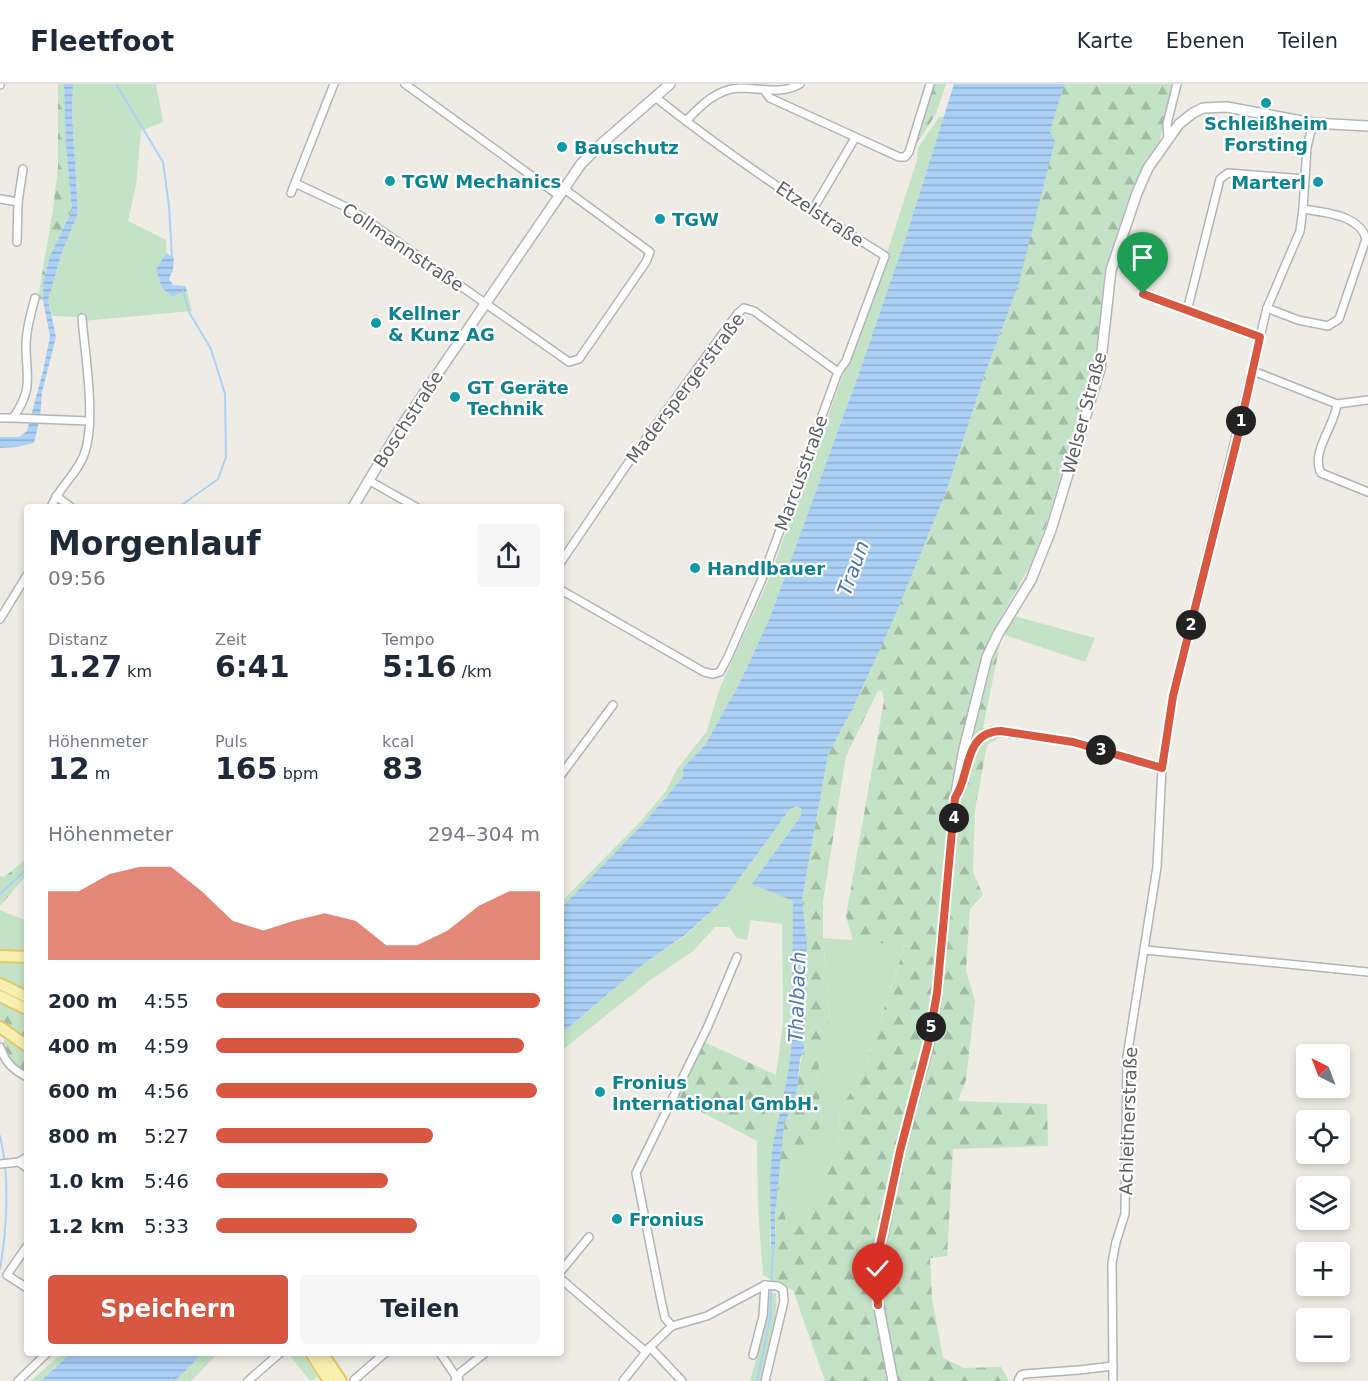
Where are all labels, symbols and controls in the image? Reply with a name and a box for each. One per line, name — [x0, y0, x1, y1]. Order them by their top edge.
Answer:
text: Fleetfoot — [30, 25, 174, 58]
text: Karte — [1077, 29, 1133, 53]
text: Ebenen — [1166, 29, 1245, 53]
text: Teilen — [1278, 29, 1338, 53]
marker: Schleißheim Forsting — [1259, 96, 1273, 110]
place label: Schleißheim Forsting — [1204, 113, 1328, 155]
place label: Bauschutz — [574, 137, 679, 158]
marker: Bauschutz — [555, 140, 569, 154]
place label: TGW Mechanics — [402, 171, 561, 192]
place label: Marterl — [1231, 172, 1306, 193]
marker: TGW Mechanics — [383, 174, 397, 188]
marker: Marterl — [1311, 175, 1325, 189]
street label: Etzelstraße — [772, 177, 868, 251]
street label: Collmannstraße — [338, 199, 468, 295]
place label: TGW — [672, 209, 719, 230]
marker: TGW — [653, 212, 667, 226]
pin — [1117, 232, 1168, 294]
icon: arrive — [1126, 241, 1159, 274]
place label: Kellner & Kunz AG — [388, 303, 495, 345]
street label: Maderspergerstraße — [622, 309, 748, 467]
marker: Kellner & Kunz AG — [369, 316, 383, 330]
street label: Welser Straße — [1058, 350, 1110, 476]
street label: Boschstraße — [369, 367, 447, 471]
place label: GT Geräte Technik — [467, 377, 569, 419]
marker: GT Geräte Technik — [448, 390, 462, 404]
pin: 1 — [1226, 406, 1256, 436]
text: 1 — [1235, 411, 1247, 430]
street label: Marcusstraße — [770, 412, 832, 534]
text: Morgenlauf — [48, 524, 261, 563]
button: share — [477, 524, 540, 587]
water label: Traun — [832, 537, 874, 599]
place label: Handlbauer — [707, 558, 825, 579]
marker: Handlbauer — [688, 561, 702, 575]
text: 09:56 — [48, 566, 106, 590]
pin: 2 — [1176, 610, 1206, 640]
text: 2 — [1185, 615, 1197, 634]
text: Distanz — [48, 630, 108, 649]
text: Zeit — [215, 630, 247, 649]
text: Tempo — [382, 630, 434, 649]
text: 1.27 — [48, 649, 122, 684]
text: 6:41 — [215, 649, 290, 684]
text: 5:16 — [382, 649, 457, 684]
text: km — [122, 662, 152, 681]
text: /km — [457, 662, 492, 681]
text: Höhenmeter — [48, 732, 148, 751]
text: Puls — [215, 732, 247, 751]
text: kcal — [382, 732, 414, 751]
pin: 3 — [1086, 735, 1116, 765]
text: 3 — [1095, 740, 1107, 759]
text: 12 — [48, 751, 90, 786]
text: 165 — [215, 751, 278, 786]
text: 83 — [382, 751, 424, 786]
text: m — [90, 764, 110, 783]
text: bpm — [278, 764, 319, 783]
pin: 4 — [939, 803, 969, 833]
text: 4 — [948, 808, 960, 827]
text: Höhenmeter — [48, 822, 173, 846]
text: 294–304 m — [428, 822, 540, 846]
water label: Thalbach — [783, 951, 811, 1043]
text: 200 m — [48, 989, 118, 1013]
text: 4:55 — [144, 989, 189, 1013]
pin: 5 — [916, 1012, 946, 1042]
text: 5 — [925, 1017, 937, 1036]
text: 400 m — [48, 1034, 118, 1058]
text: 4:59 — [144, 1034, 189, 1058]
north arrow — [1296, 1044, 1350, 1098]
map controls — [1296, 1044, 1350, 1362]
street label: Achleitnerstraße — [1115, 1046, 1141, 1196]
place label: Fronius International GmbH. — [612, 1072, 819, 1114]
text: 600 m — [48, 1079, 118, 1103]
text: 4:56 — [144, 1079, 189, 1103]
marker: Fronius International GmbH. — [593, 1085, 607, 1099]
button: locate — [1296, 1110, 1350, 1164]
text: 800 m — [48, 1124, 118, 1148]
text: 5:27 — [144, 1124, 189, 1148]
text: 1.0 km — [48, 1169, 125, 1193]
text: 5:46 — [144, 1169, 189, 1193]
button: layers — [1296, 1176, 1350, 1230]
place label: Fronius — [629, 1209, 704, 1230]
marker: Fronius — [610, 1212, 624, 1226]
text: 1.2 km — [48, 1214, 125, 1238]
text: 5:33 — [144, 1214, 189, 1238]
button: + — [1296, 1242, 1350, 1296]
pin — [852, 1243, 903, 1305]
icon: check — [861, 1252, 894, 1285]
button: Speichern — [48, 1275, 288, 1344]
button: Teilen — [300, 1275, 540, 1344]
button: − — [1296, 1308, 1350, 1362]

